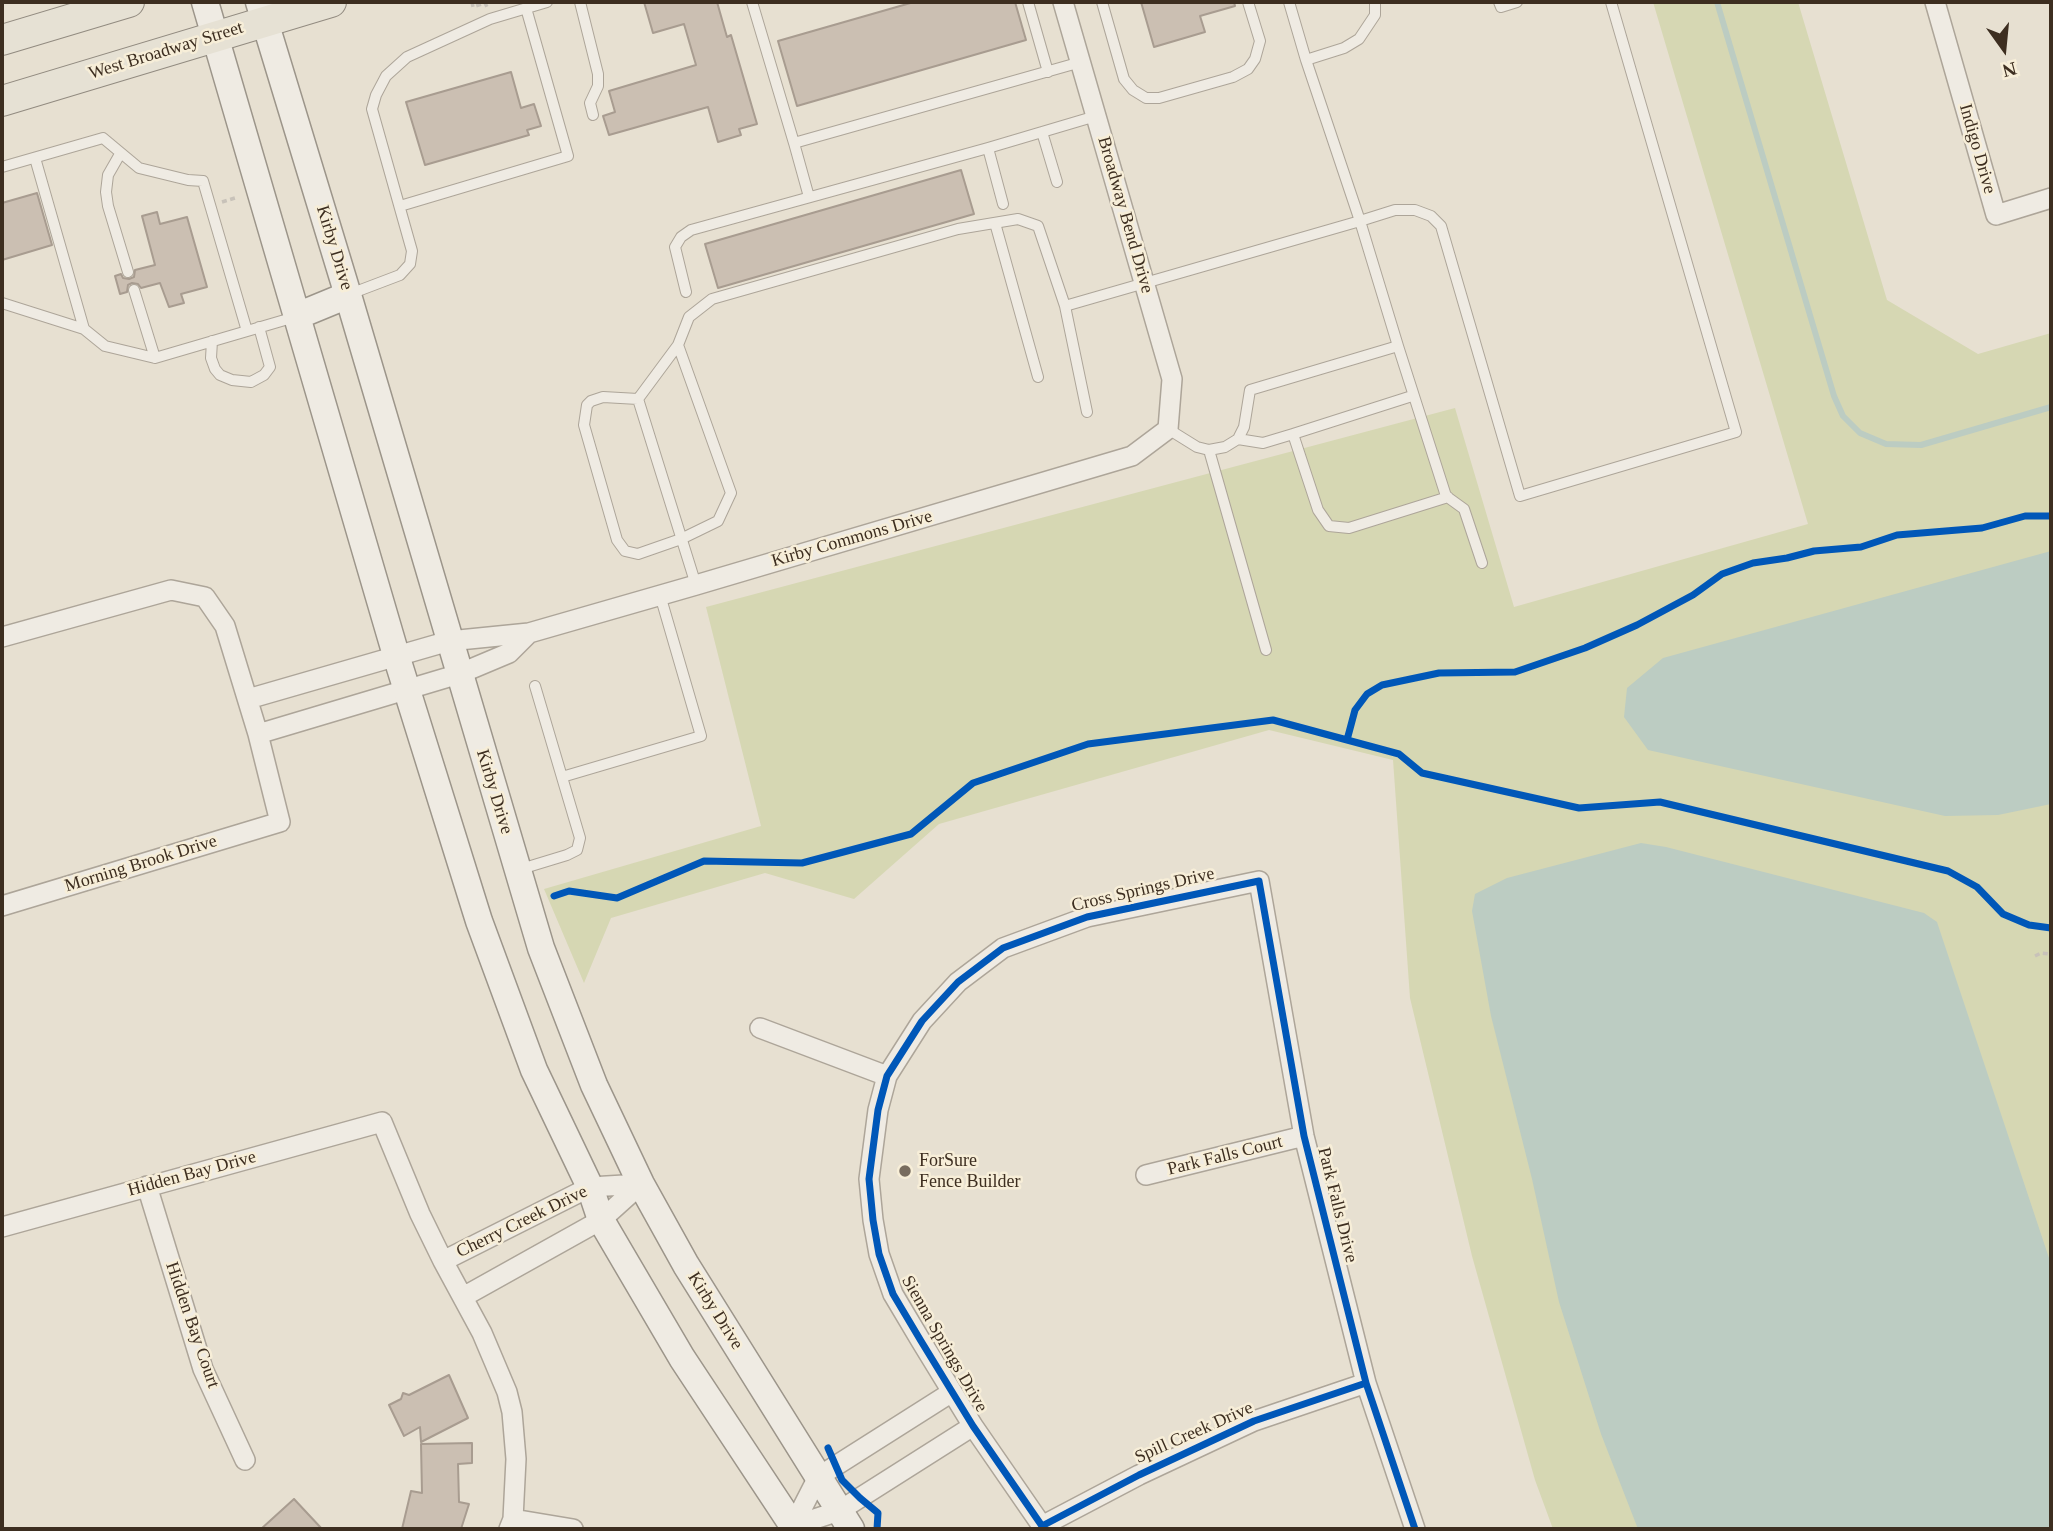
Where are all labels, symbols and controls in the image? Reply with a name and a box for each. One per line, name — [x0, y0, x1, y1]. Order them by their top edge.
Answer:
north arrow — [1969, 14, 2039, 84]
street label: West Broadway Street — [86, 17, 246, 85]
text: N — [2000, 58, 2019, 82]
street label: Indigo Drive — [1954, 102, 2000, 196]
street label: Broadway Bend Drive — [1092, 134, 1158, 296]
street label: Kirby Drive — [311, 203, 357, 293]
street label: Kirby Commons Drive — [769, 506, 935, 572]
street label: Kirby Drive — [471, 747, 517, 837]
street label: Morning Brook Drive — [62, 831, 220, 897]
street label: Cross Springs Drive — [1069, 863, 1217, 917]
street label: Park Falls Court — [1165, 1131, 1285, 1181]
street label: Park Falls Drive — [1312, 1145, 1362, 1265]
street label: Hidden Bay Drive — [125, 1146, 259, 1202]
place label: ForSure Fence Builder — [919, 1150, 1020, 1192]
marker: ForSure Fence Builder — [897, 1163, 913, 1179]
street label: Cherry Creek Drive — [453, 1181, 591, 1263]
street label: Hidden Bay Court — [160, 1259, 224, 1391]
street label: Kirby Drive — [683, 1268, 747, 1354]
street label: Sienna Springs Drive — [896, 1272, 992, 1416]
street label: Spill Creek Drive — [1132, 1397, 1256, 1469]

